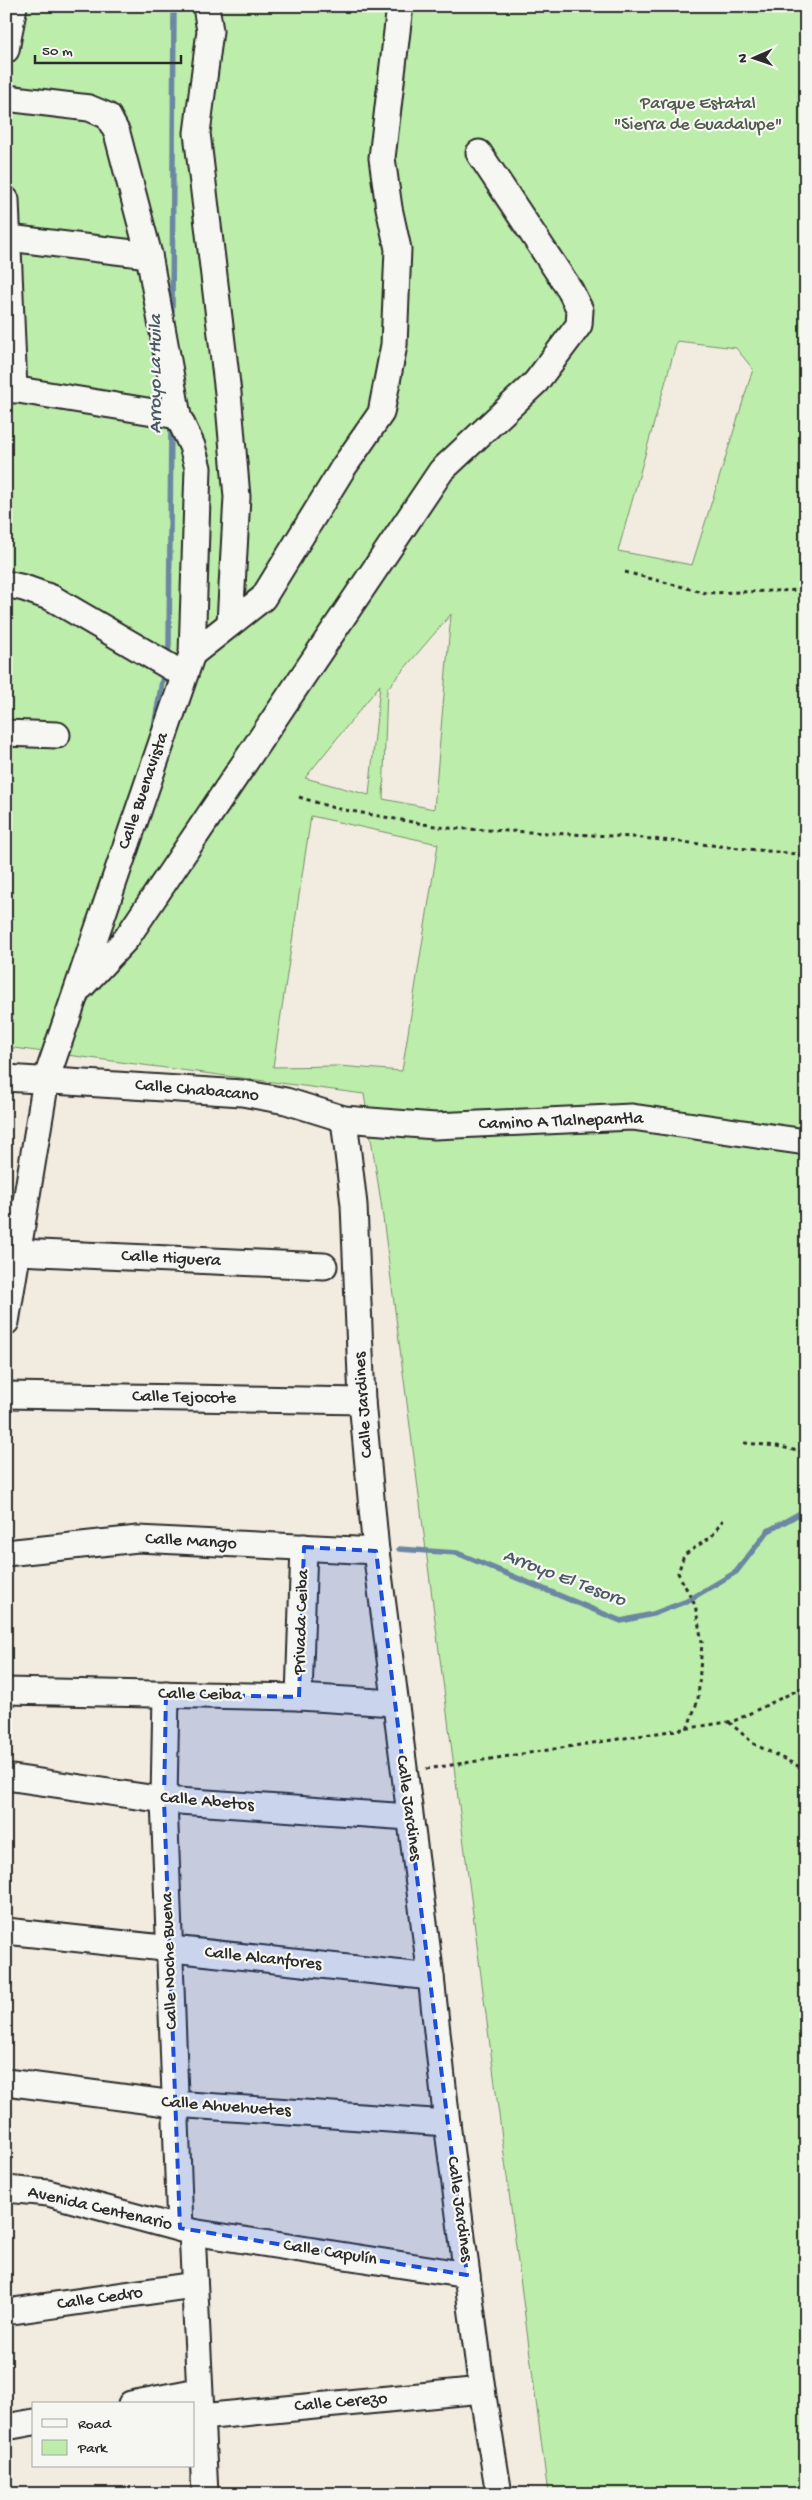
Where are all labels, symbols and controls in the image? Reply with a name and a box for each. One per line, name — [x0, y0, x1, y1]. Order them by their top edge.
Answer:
scale bar — [35, 32, 181, 64]
north arrow — [730, 32, 780, 82]
text: 50 m — [42, 43, 73, 61]
text: N — [735, 54, 752, 63]
park label: Parque Estatal "Sierra de Guadalupe" — [614, 94, 782, 136]
water label: Arroyo La Huila — [145, 313, 168, 433]
street label: Calle Buenavista — [114, 729, 174, 852]
street label: Calle Chabacano — [134, 1075, 260, 1107]
street label: Camino A Tlalnepantla — [478, 1109, 645, 1135]
street label: Calle Higuera — [121, 1246, 222, 1272]
street label: Calle Jardines — [350, 1350, 378, 1459]
street label: Calle Tejocote — [132, 1387, 237, 1409]
street label: Calle Mango — [145, 1529, 237, 1555]
water label: Arroyo El Tesoro — [500, 1545, 630, 1613]
street label: Privada Ceiba — [290, 1568, 314, 1676]
street label: Calle Ceiba — [158, 1684, 243, 1706]
street label: Calle Jardines — [390, 1754, 426, 1863]
street label: Calle Abetos — [159, 1787, 256, 1817]
street label: Calle Noche Buena — [157, 1891, 183, 2030]
street label: Calle Alcanfores — [203, 1942, 324, 1976]
street label: Calle Ahuehuetes — [160, 2092, 293, 2122]
street label: Calle Jardines — [441, 2155, 477, 2264]
street label: Avenida Centenario — [26, 2182, 174, 2236]
street label: Calle Capulín — [282, 2235, 379, 2271]
street label: Calle Cedro — [56, 2283, 144, 2315]
street label: Calle Cerezo — [294, 2388, 388, 2418]
legend — [32, 2402, 195, 2468]
text: Road — [78, 2416, 112, 2434]
text: Park — [77, 2440, 108, 2458]

